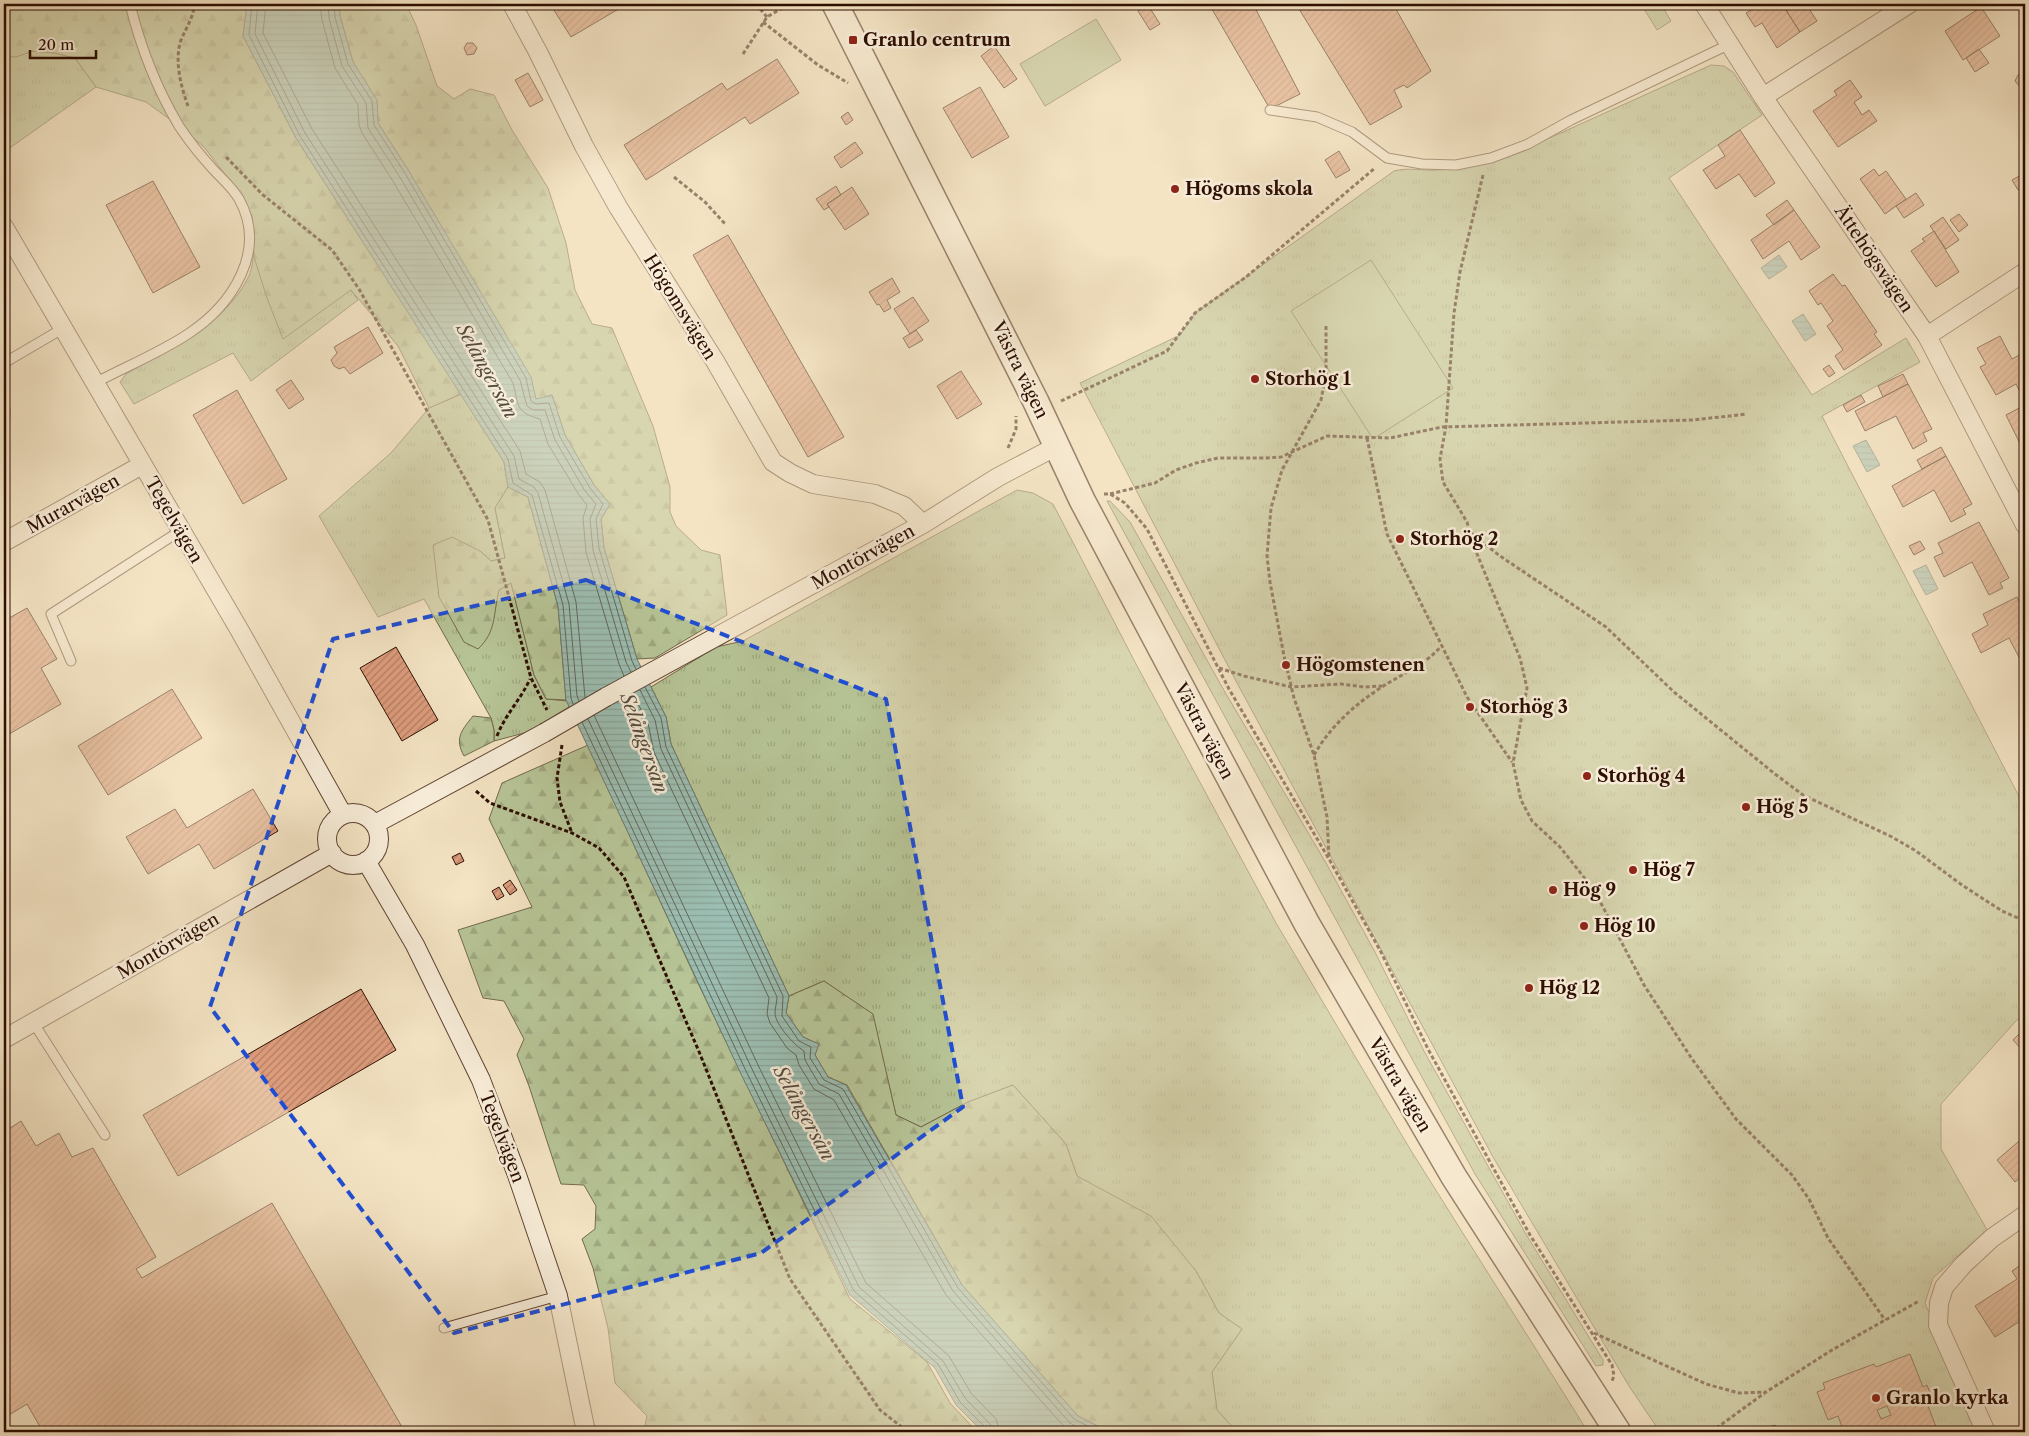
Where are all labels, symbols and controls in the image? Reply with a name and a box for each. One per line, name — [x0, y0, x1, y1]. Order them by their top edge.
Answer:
scale bar — [30, 28, 96, 60]
place label: Granlo centrum — [863, 29, 1011, 51]
marker: Granlo centrum — [847, 34, 859, 46]
text: 20 m — [38, 35, 74, 54]
place label: Högoms skola — [1185, 178, 1314, 200]
marker: Högoms skola — [1169, 183, 1181, 195]
street label: Ättehögsvägen — [1829, 200, 1919, 317]
street label: Högomsvägen — [639, 250, 721, 364]
street label: Västra vägen — [986, 317, 1053, 422]
water label: Selångersån — [451, 319, 522, 422]
place label: Storhög 1 — [1265, 368, 1351, 390]
marker: Storhög 1 — [1249, 373, 1261, 385]
street label: Murarvägen — [23, 469, 123, 539]
street label: Tegelvägen — [140, 473, 208, 567]
street label: Montörvägen — [808, 520, 918, 594]
place label: Storhög 2 — [1410, 528, 1498, 550]
marker: Storhög 2 — [1394, 533, 1406, 545]
place label: Högomstenen — [1296, 654, 1425, 676]
marker: Högomstenen — [1280, 659, 1292, 671]
street label: Västra vägen — [1169, 678, 1239, 783]
water label: Selångersån — [615, 689, 673, 796]
place label: Storhög 3 — [1480, 696, 1568, 718]
marker: Storhög 3 — [1464, 701, 1476, 713]
place label: Storhög 4 — [1597, 765, 1685, 787]
marker: Storhög 4 — [1581, 770, 1593, 782]
place label: Hög 5 — [1756, 796, 1808, 818]
marker: Hög 5 — [1740, 801, 1752, 813]
place label: Hög 7 — [1643, 859, 1695, 881]
marker: Hög 7 — [1627, 864, 1639, 876]
place label: Hög 9 — [1563, 879, 1616, 901]
marker: Hög 9 — [1547, 884, 1559, 896]
street label: Montörvägen — [113, 908, 223, 984]
place label: Hög 10 — [1594, 915, 1656, 937]
marker: Hög 10 — [1578, 920, 1590, 932]
place label: Hög 12 — [1539, 977, 1600, 999]
marker: Hög 12 — [1523, 982, 1535, 994]
street label: Västra vägen — [1363, 1033, 1436, 1136]
water label: Selångersån — [768, 1061, 839, 1164]
street label: Tegelvägen — [475, 1088, 529, 1186]
place label: Granlo kyrka — [1886, 1387, 2009, 1409]
marker: Granlo kyrka — [1870, 1392, 1882, 1404]

